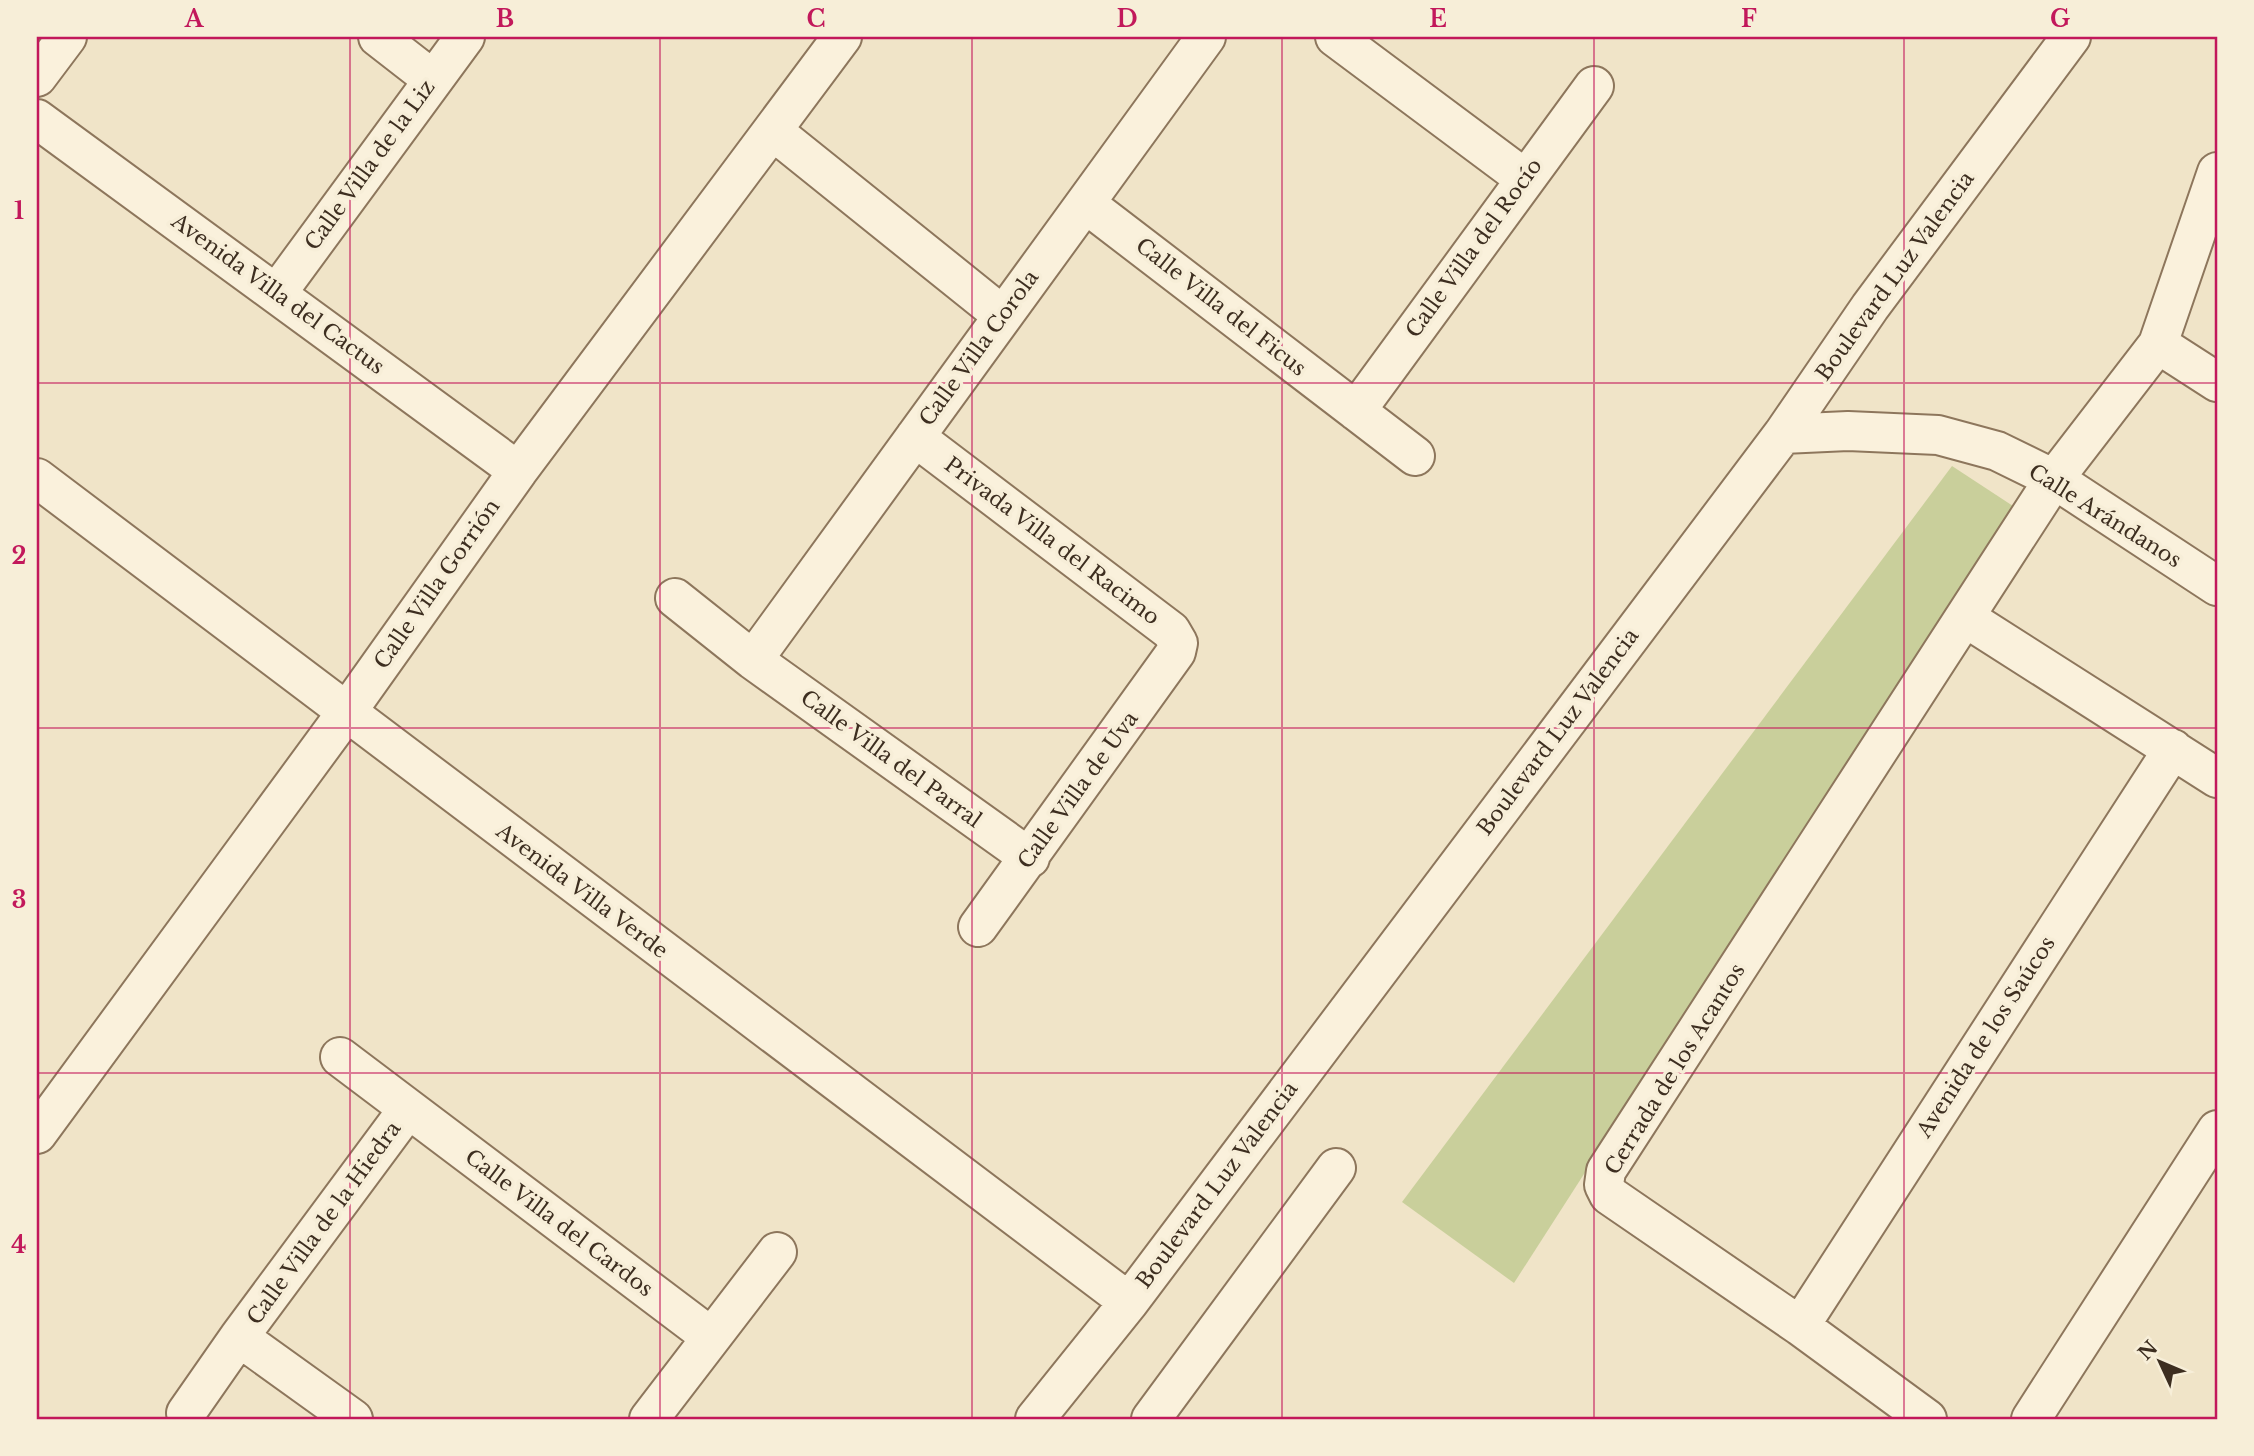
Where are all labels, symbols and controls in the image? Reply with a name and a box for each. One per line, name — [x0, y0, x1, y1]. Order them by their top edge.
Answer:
text: A — [184, 5, 205, 33]
text: B — [496, 5, 514, 33]
text: C — [807, 5, 825, 33]
text: D — [1116, 5, 1138, 33]
text: E — [1429, 5, 1447, 33]
text: F — [1741, 5, 1757, 33]
text: G — [2050, 5, 2070, 33]
street label: Calle Villa de la Liz — [299, 75, 441, 255]
street label: Calle Villa del Rocío — [1400, 153, 1548, 343]
street label: Boulevard Luz Valencia — [1810, 166, 1980, 386]
text: 1 — [14, 197, 24, 225]
street label: Avenida Villa del Cactus — [166, 207, 389, 380]
street label: Calle Villa del Ficus — [1131, 232, 1311, 382]
street label: Calle Villa Corola — [914, 265, 1045, 431]
street label: Privada Villa del Racimo — [939, 452, 1165, 630]
street label: Calle Arándanos — [2024, 459, 2186, 573]
street label: Calle Villa Gorrión — [369, 494, 505, 674]
text: 2 — [12, 542, 26, 570]
street label: Boulevard Luz Valencia — [1472, 623, 1645, 841]
street label: Calle Villa del Parral — [795, 685, 987, 833]
street label: Calle Villa de Uva — [1012, 706, 1144, 874]
street label: Avenida Villa Verde — [490, 817, 673, 964]
text: 3 — [12, 886, 26, 914]
street label: Avenida de los Saúcos — [1911, 931, 2061, 1143]
street label: Cerrada de los Acantos — [1599, 959, 1751, 1179]
street label: Boulevard Luz Valencia — [1131, 1076, 1304, 1294]
street label: Calle Villa de la Hiedra — [242, 1116, 407, 1330]
street label: Calle Villa del Cardos — [460, 1144, 658, 1302]
text: 4 — [11, 1231, 27, 1259]
north arrow — [2124, 1326, 2194, 1396]
text: N — [2134, 1336, 2163, 1365]

